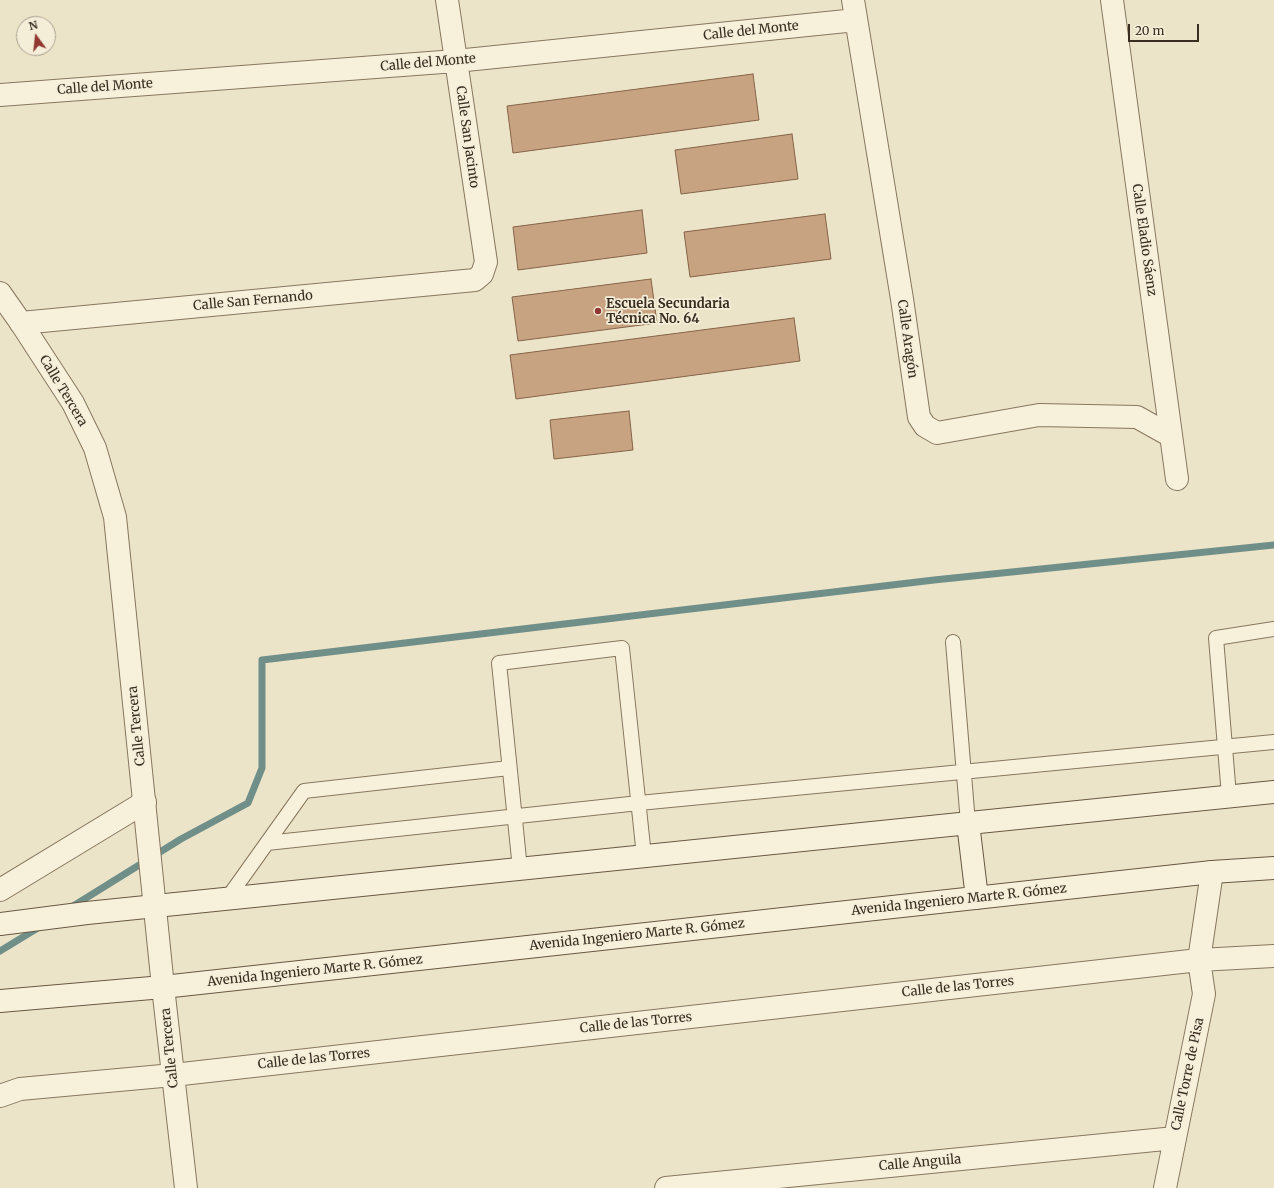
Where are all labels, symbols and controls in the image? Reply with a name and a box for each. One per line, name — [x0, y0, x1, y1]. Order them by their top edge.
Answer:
north arrow — [16, 16, 56, 56]
scale bar — [1130, 16, 1201, 42]
text: N — [27, 17, 39, 33]
street label: Calle del Monte — [703, 18, 799, 44]
text: 20 m — [1135, 23, 1164, 38]
street label: Calle del Monte — [380, 51, 476, 75]
street label: Calle del Monte — [57, 76, 153, 98]
street label: Calle San Jacinto — [452, 85, 482, 189]
street label: Calle Eladio Sáenz — [1128, 183, 1160, 297]
street label: Calle San Fernando — [193, 288, 313, 314]
place label: Escuela Secundaria Técnica No. 64 — [606, 296, 730, 327]
street label: Calle Aragón — [894, 299, 920, 379]
marker: Escuela Secundaria Técnica No. 64 — [593, 306, 603, 316]
street label: Calle Tercera — [36, 353, 90, 429]
street label: Calle Tercera — [125, 685, 149, 767]
street label: Avenida Ingeniero Marte R. Gómez — [851, 881, 1067, 919]
street label: Avenida Ingeniero Marte R. Gómez — [529, 916, 745, 954]
street label: Avenida Ingeniero Marte R. Gómez — [207, 952, 423, 990]
street label: Calle de las Torres — [901, 973, 1015, 1001]
street label: Calle Tercera — [158, 1007, 182, 1089]
street label: Calle de las Torres — [579, 1009, 693, 1037]
street label: Calle Torre de Pisa — [1168, 1016, 1208, 1132]
street label: Calle de las Torres — [257, 1045, 371, 1073]
street label: Calle Anguila — [878, 1152, 962, 1174]

